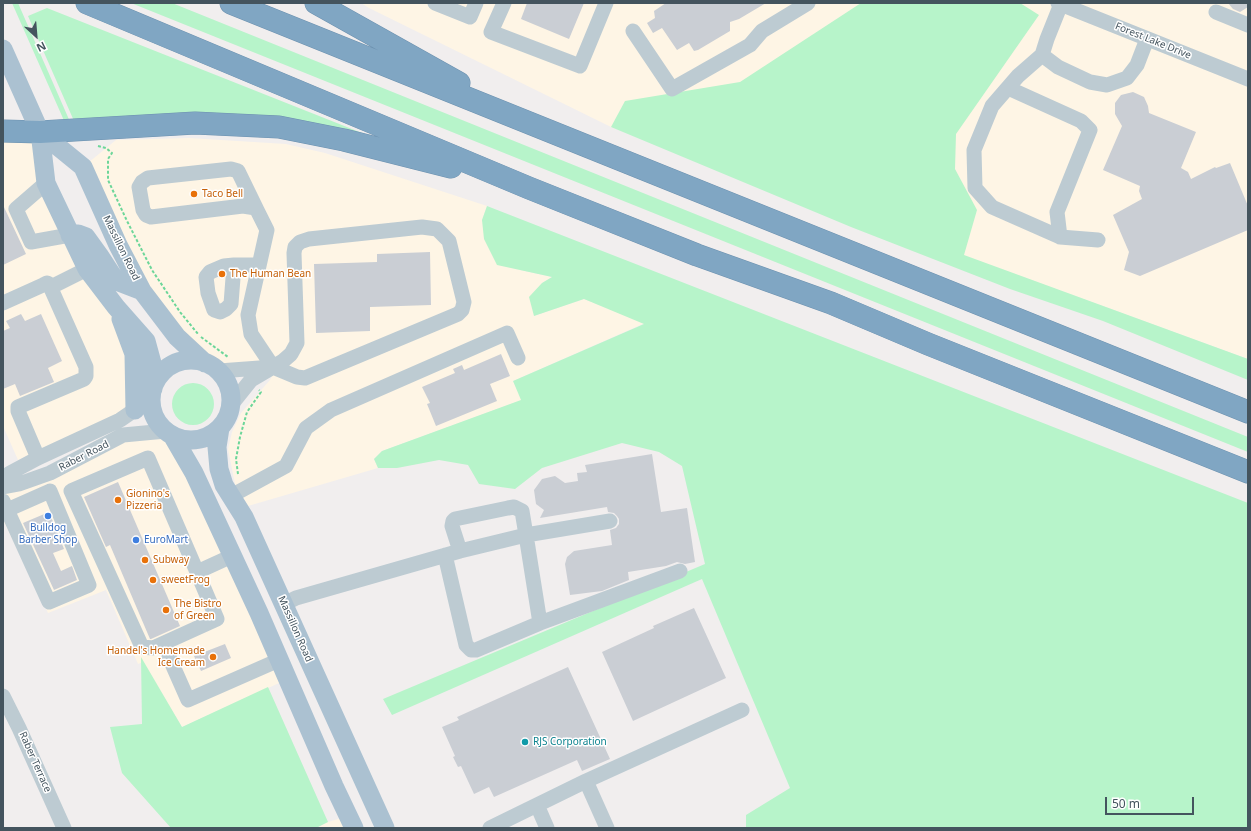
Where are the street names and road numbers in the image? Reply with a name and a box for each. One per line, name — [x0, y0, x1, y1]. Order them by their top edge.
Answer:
street label: Forest Lake Drive — [1113, 20, 1193, 62]
street label: Massillon Road — [100, 214, 142, 282]
street label: Raber Road — [57, 438, 111, 474]
street label: Massillon Road — [275, 594, 315, 664]
street label: Raber Terrace — [16, 730, 54, 794]

